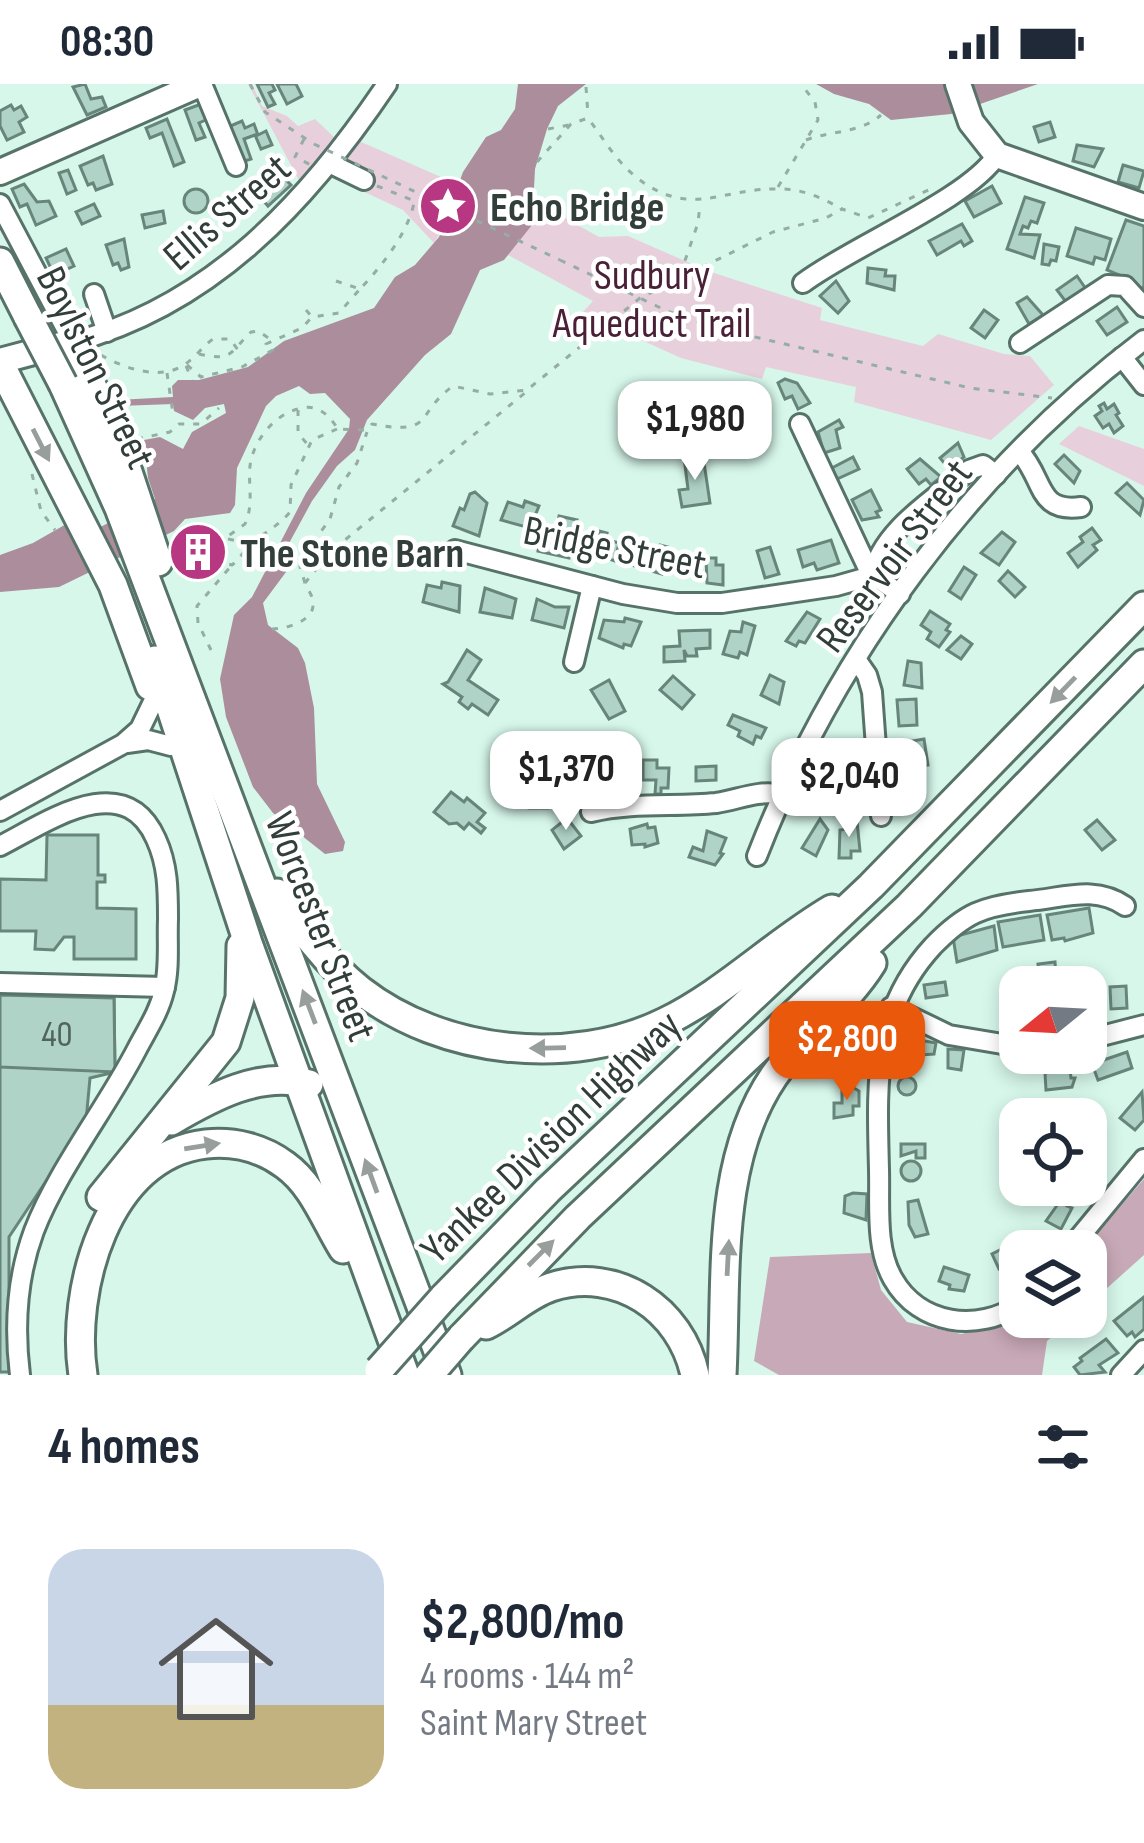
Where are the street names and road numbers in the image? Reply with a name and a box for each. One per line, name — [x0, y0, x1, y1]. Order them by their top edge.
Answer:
street label: Ellis Street — [154, 144, 302, 282]
street label: Boylston Street — [24, 259, 165, 477]
street label: Reservoir Street — [806, 450, 984, 663]
street label: Bridge Street — [519, 506, 710, 591]
street label: Worcester Street — [253, 805, 387, 1048]
street label: Yankee Division Highway — [411, 1001, 693, 1275]

